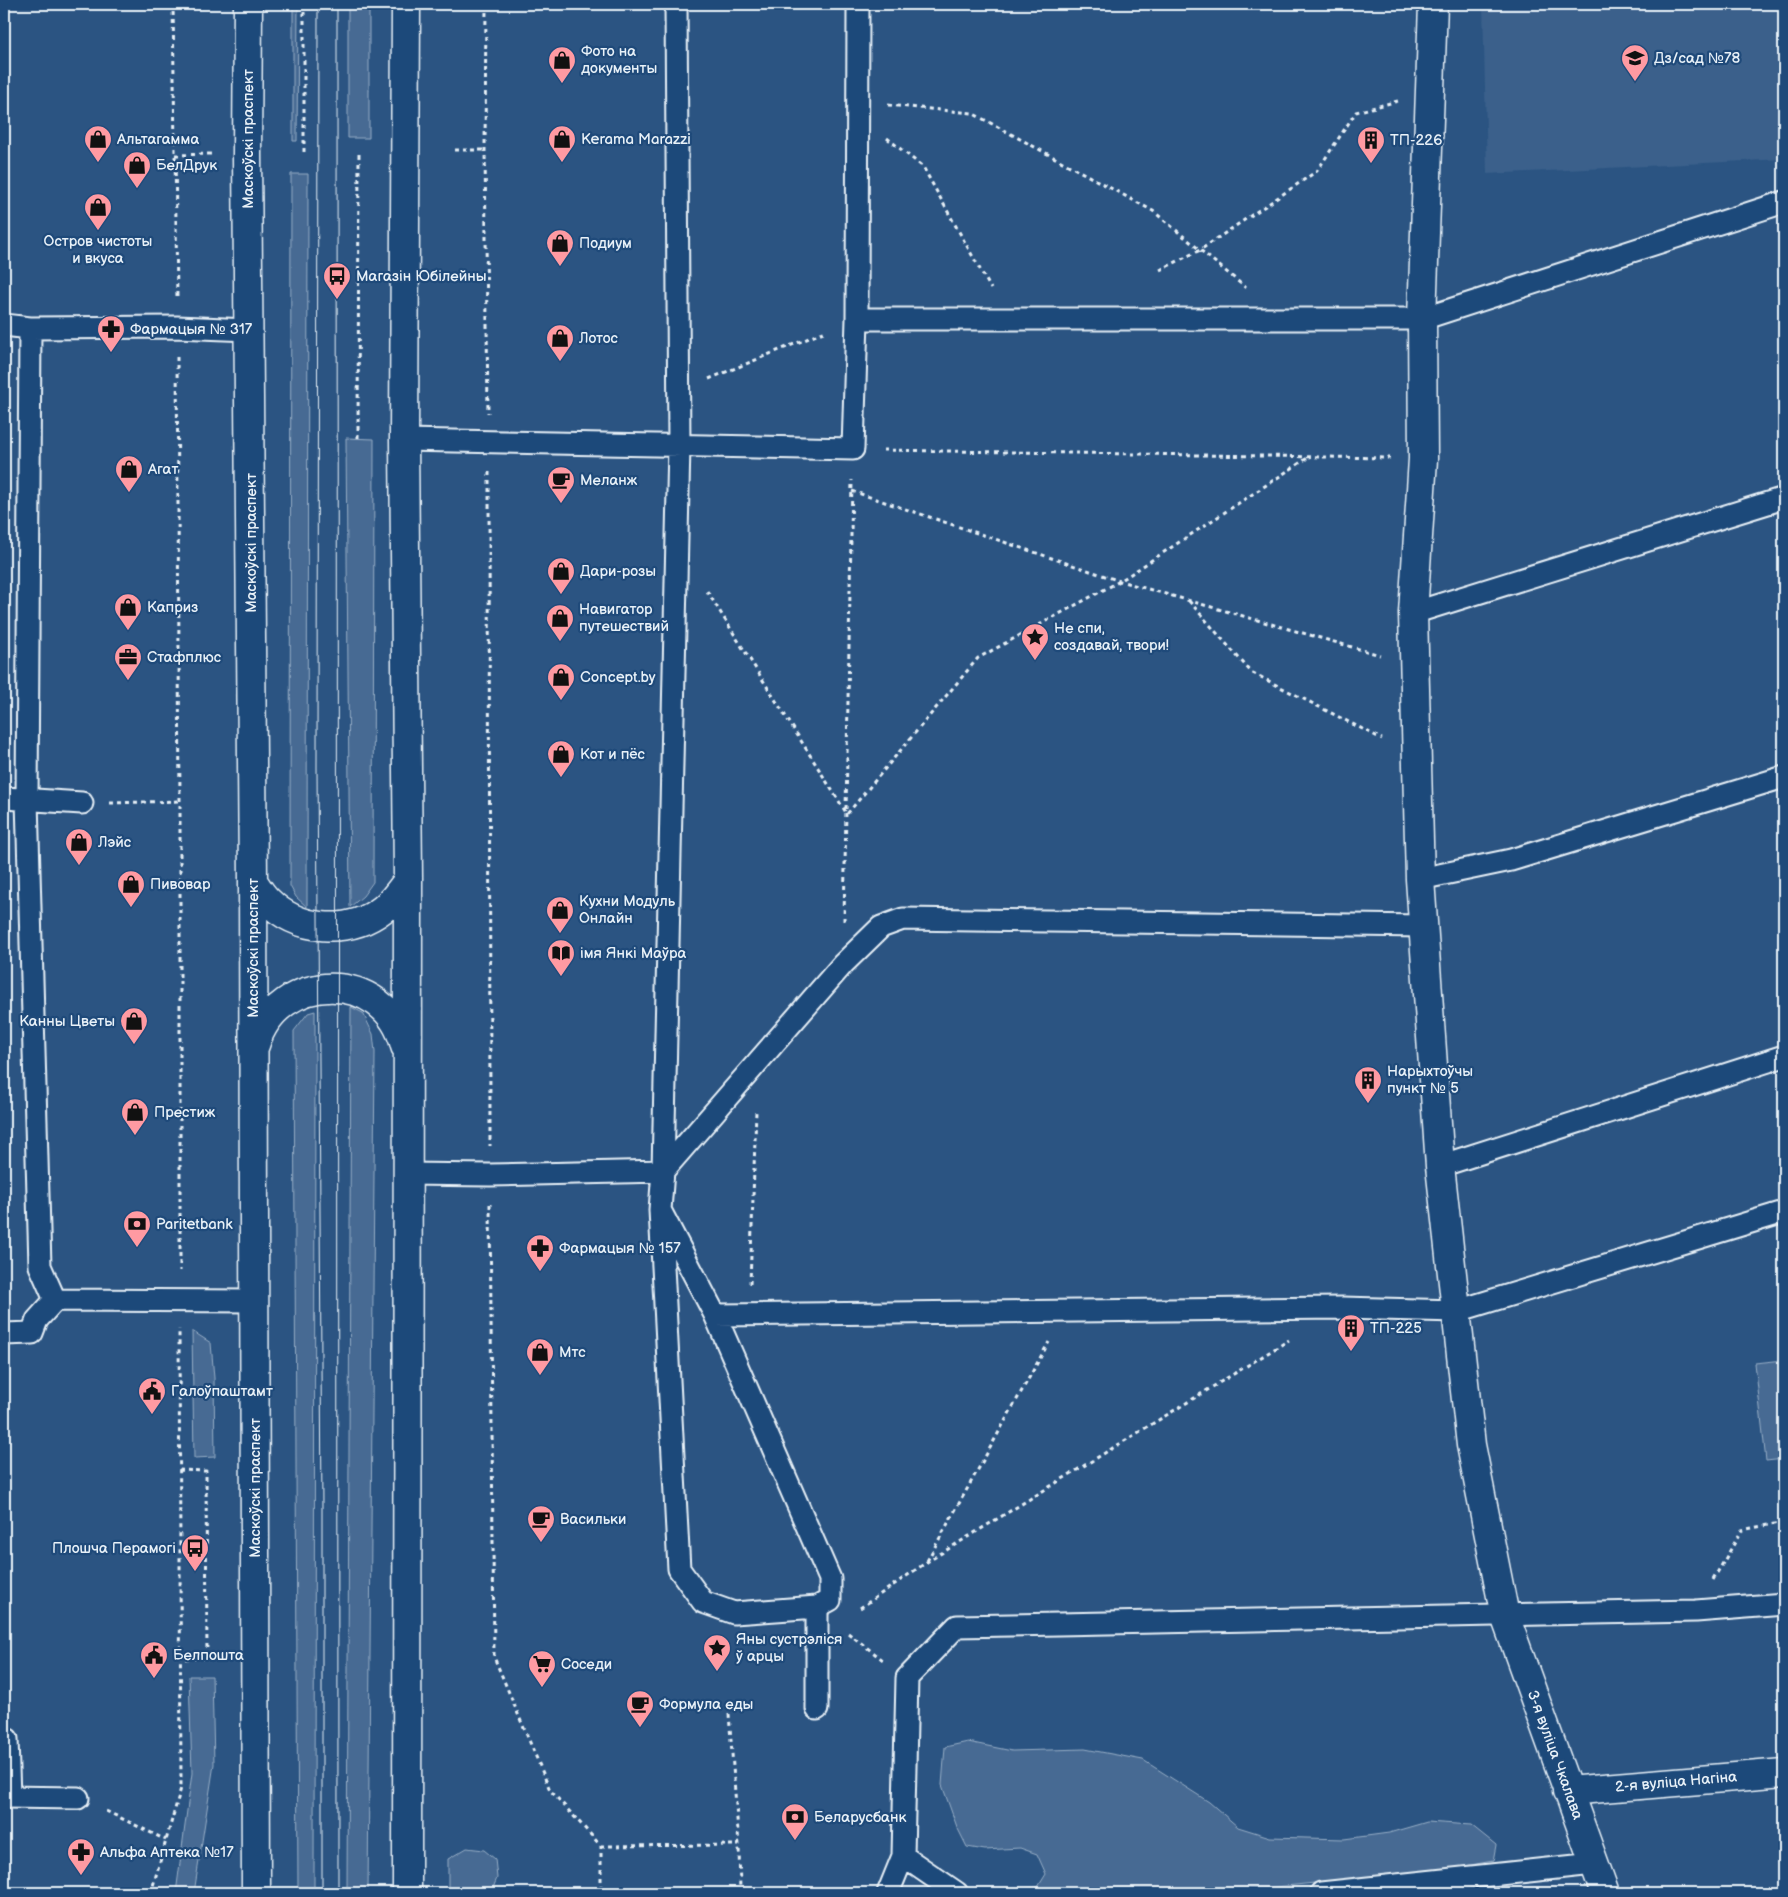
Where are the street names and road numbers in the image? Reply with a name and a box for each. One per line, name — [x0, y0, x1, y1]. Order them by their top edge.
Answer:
street label: Маскоўскі праспект — [239, 69, 258, 209]
street label: Маскоўскі праспект — [242, 473, 261, 613]
street label: Маскоўскі праспект — [244, 878, 263, 1018]
street label: Маскоўскі праспект — [246, 1418, 265, 1558]
street label: 3-я вуліца Чкалава — [1523, 1688, 1587, 1822]
street label: 2-я вуліца Нагіна — [1614, 1767, 1738, 1797]

